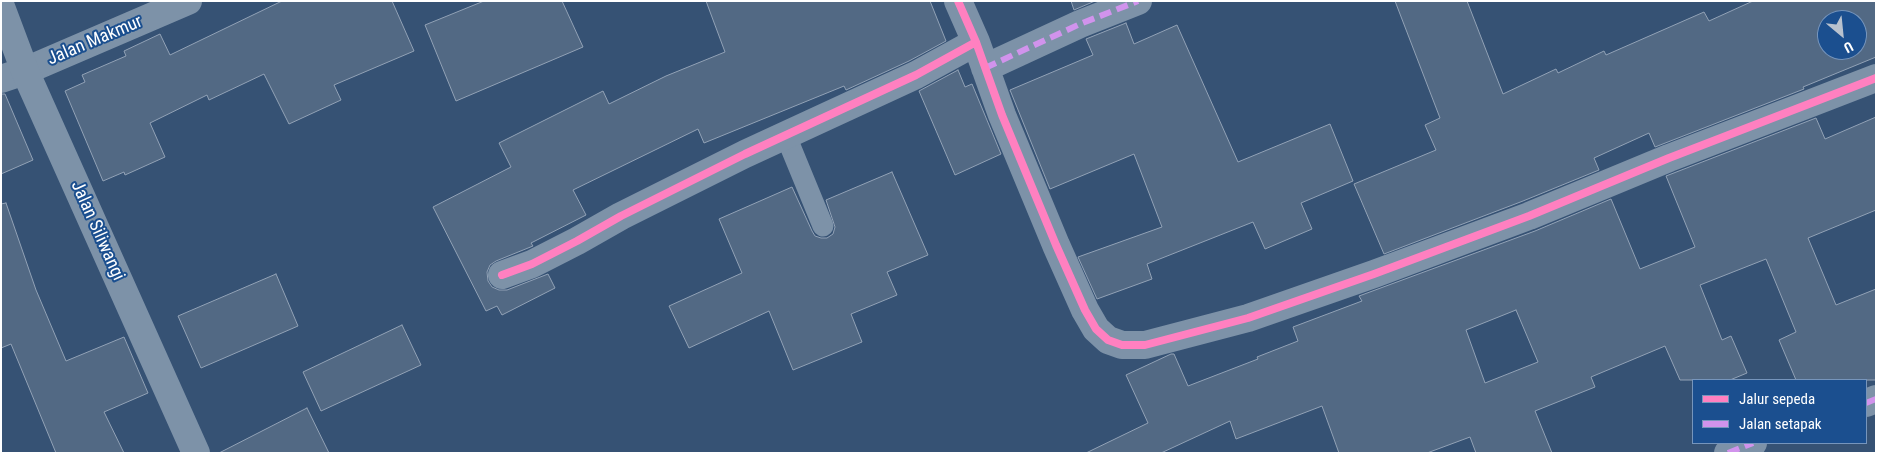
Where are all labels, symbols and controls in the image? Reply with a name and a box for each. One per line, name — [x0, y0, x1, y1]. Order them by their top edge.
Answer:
north arrow — [1817, 10, 1867, 60]
street label: Jalan Makmur — [44, 11, 146, 71]
text: U — [1841, 38, 1856, 56]
street label: Jalan Siliwangi — [65, 178, 129, 284]
legend — [1692, 379, 1867, 444]
text: Jalur sepeda — [1739, 390, 1815, 408]
text: Jalan setapak — [1739, 415, 1822, 433]

